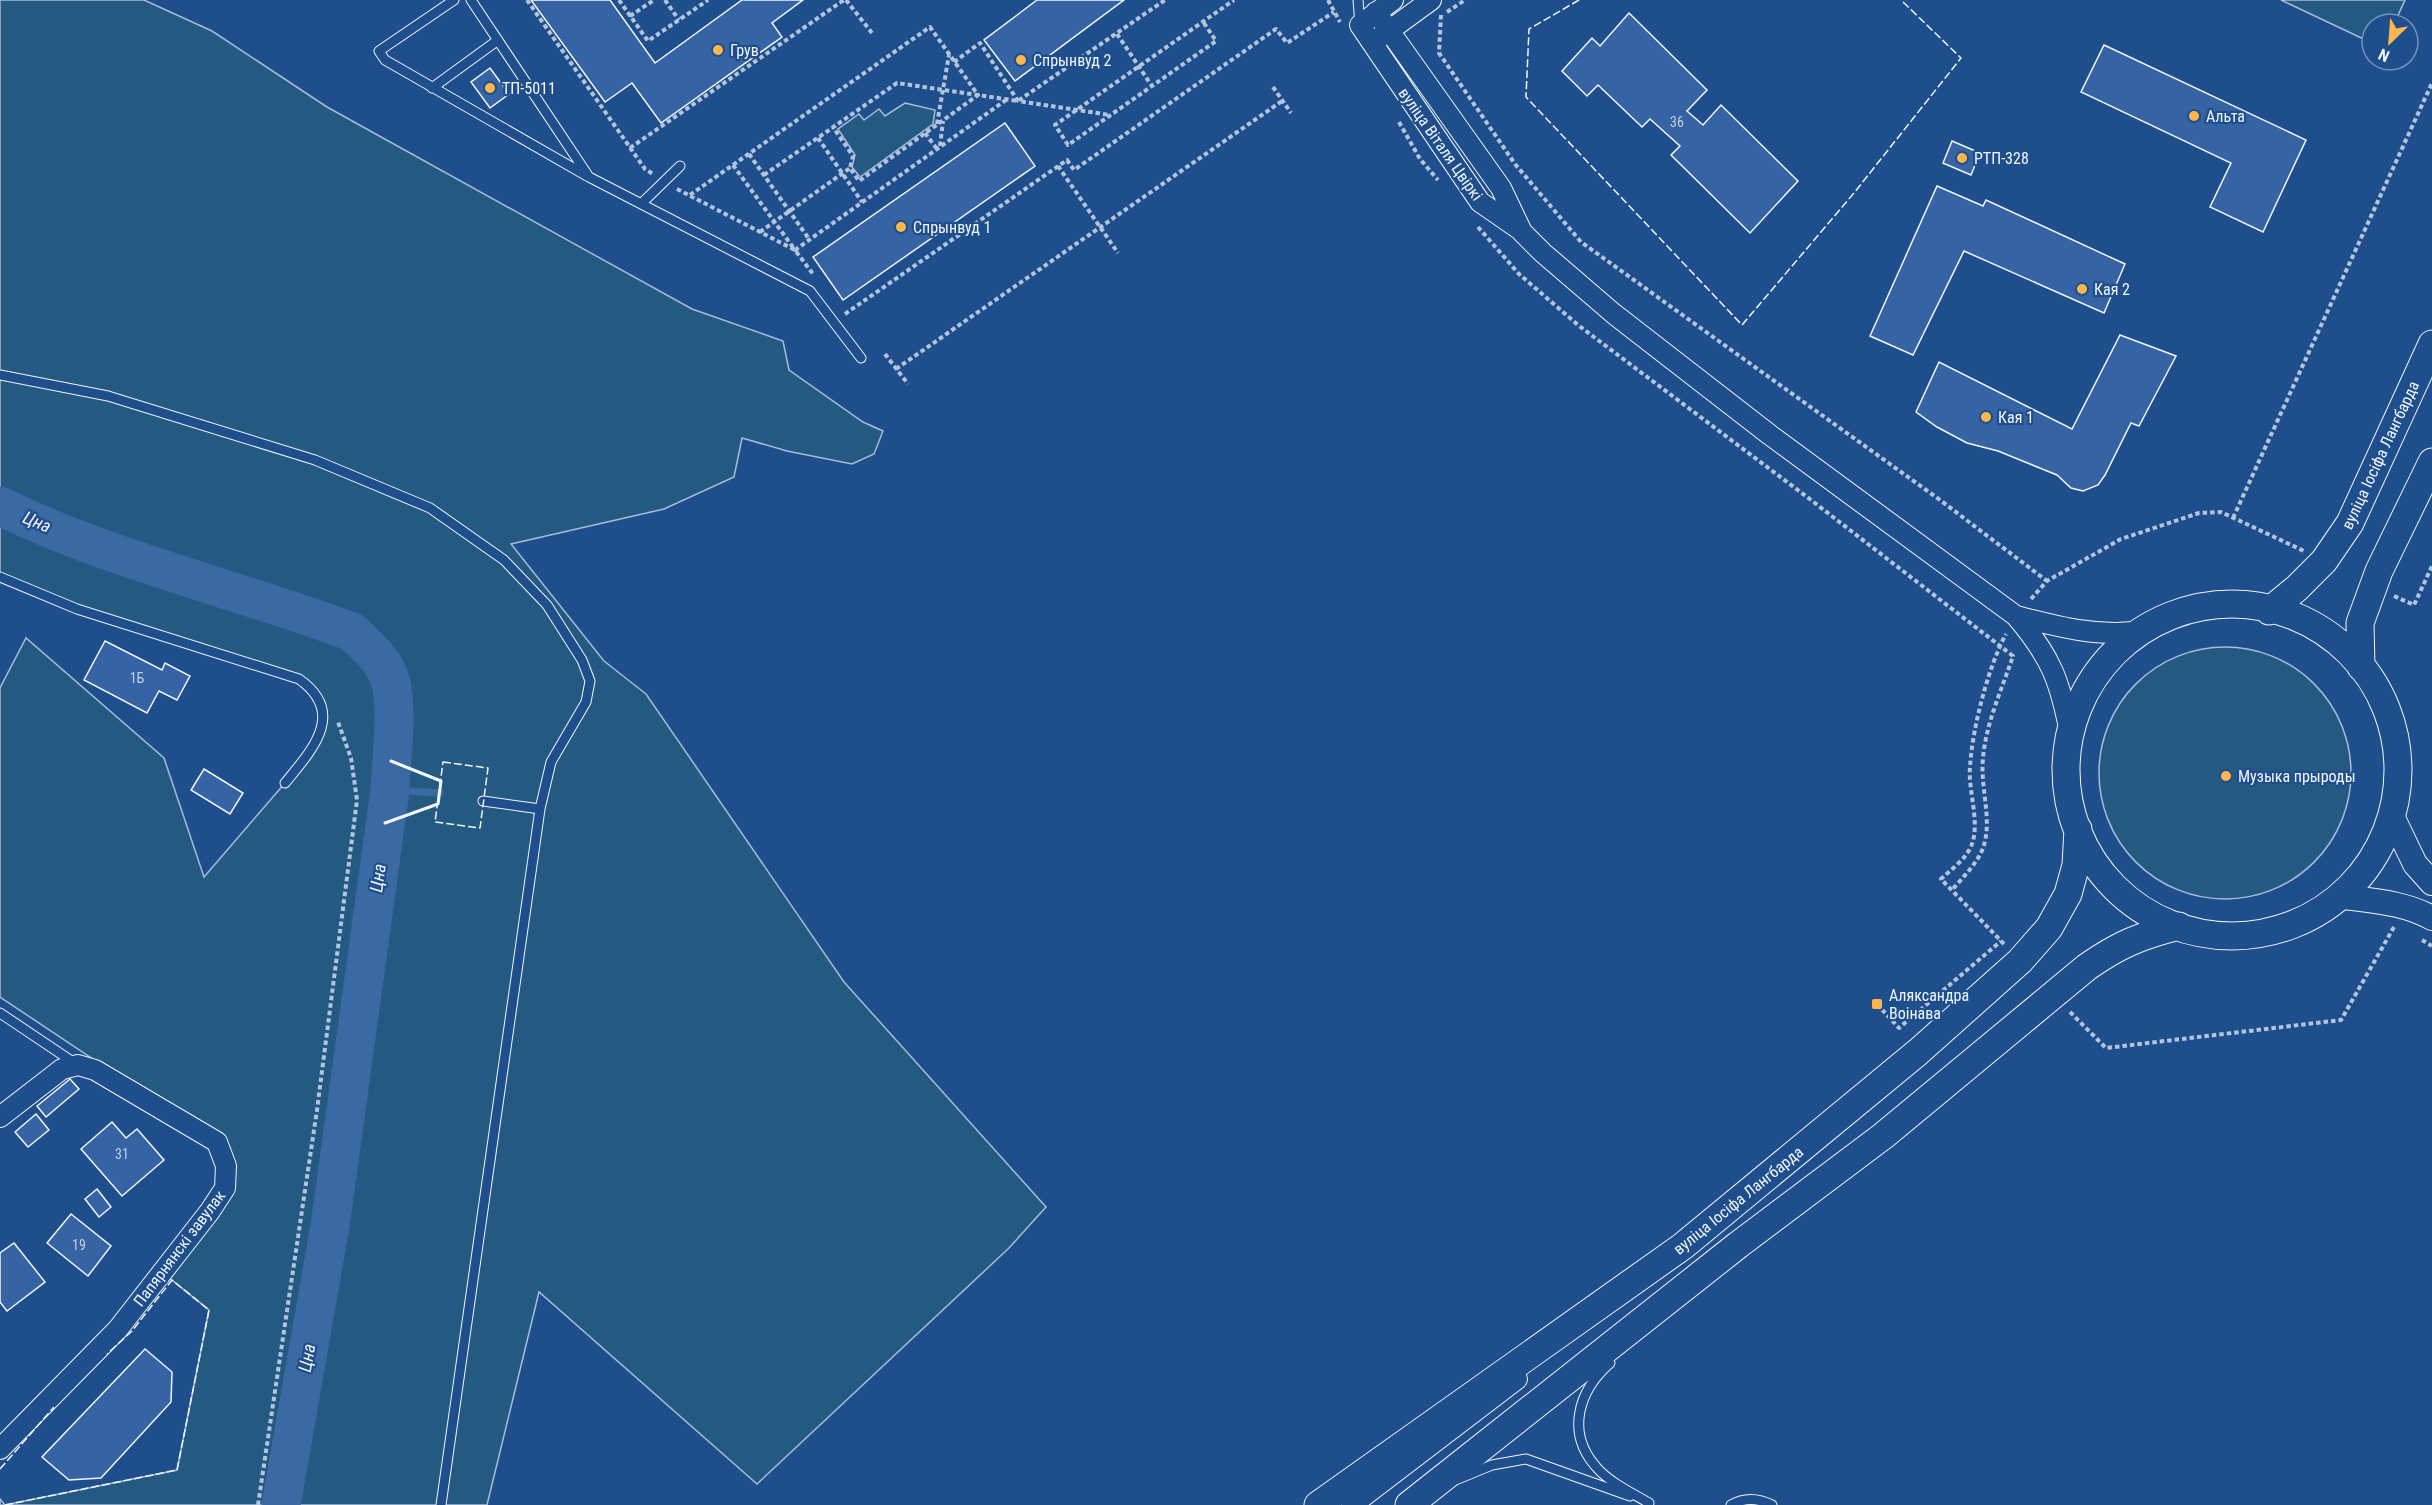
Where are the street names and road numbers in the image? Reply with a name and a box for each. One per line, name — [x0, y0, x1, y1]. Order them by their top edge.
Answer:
street label: вуліца Віталя Цвіркі — [1395, 84, 1487, 204]
street label: вуліца Іосіфа Лангбарда — [2338, 378, 2423, 532]
street label: вуліца Іосіфа Лангбарда — [1670, 1142, 1807, 1259]
street label: Папярнянскі завулак — [130, 1186, 229, 1310]

